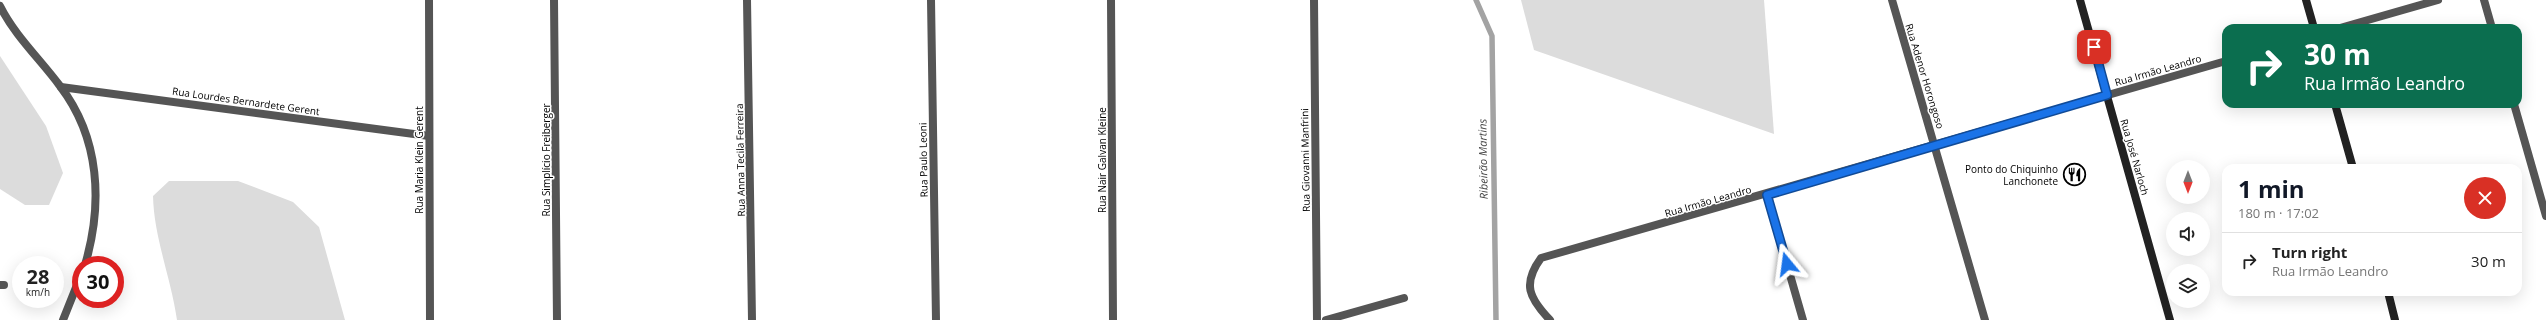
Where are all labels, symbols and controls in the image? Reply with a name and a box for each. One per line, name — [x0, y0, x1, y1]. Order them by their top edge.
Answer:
street label: Rua Adenor Horongoso — [1902, 22, 1948, 130]
pin — [2077, 30, 2111, 64]
text: 30 m — [2304, 35, 2371, 73]
icon: arrive — [2083, 36, 2105, 58]
icon: right — [2238, 40, 2290, 92]
street label: Rua Irmão Leandro — [2113, 51, 2203, 89]
text: Rua Irmão Leandro — [2304, 71, 2465, 95]
street label: Rua Lourdes Bernardete Gerent — [171, 84, 321, 118]
street label: Rua Simplício Freiberger — [539, 103, 553, 217]
street label: Rua Anna Tecila Ferreira — [732, 103, 748, 217]
street label: Rua Maria Klein Gerent — [412, 106, 426, 214]
street label: Rua Nair Galvan Kleine — [1095, 107, 1109, 213]
street label: Rua Giovanni Manfrini — [1297, 108, 1313, 212]
street label: Rua José Narloch — [2117, 117, 2153, 197]
water label: Ribeirão Martins — [1474, 118, 1491, 199]
street label: Rua Paulo Leoni — [915, 122, 931, 198]
north arrow — [2166, 160, 2210, 204]
map controls — [2166, 160, 2210, 308]
place label: Ponto do Chiquinho Lanchonete — [1965, 162, 2058, 188]
restaurant icon: Ponto do Chiquinho Lanchonete — [2061, 162, 2087, 188]
text: 1 min — [2238, 172, 2305, 205]
button: close — [2464, 177, 2506, 219]
street label: Rua Irmão Leandro — [1663, 182, 1753, 220]
text: 180 m · 17:02 — [2238, 204, 2319, 222]
button: sound — [2166, 212, 2210, 256]
text: Turn right — [2272, 242, 2347, 262]
position arrow — [1766, 243, 1808, 285]
icon: right — [2238, 250, 2260, 272]
text: 30 m — [2471, 251, 2506, 271]
speed limit sign: 30 — [72, 256, 124, 308]
text: Rua Irmão Leandro — [2272, 262, 2388, 280]
text: 28 — [27, 263, 49, 290]
button: layers — [2166, 264, 2210, 308]
text: km/h — [26, 285, 50, 299]

